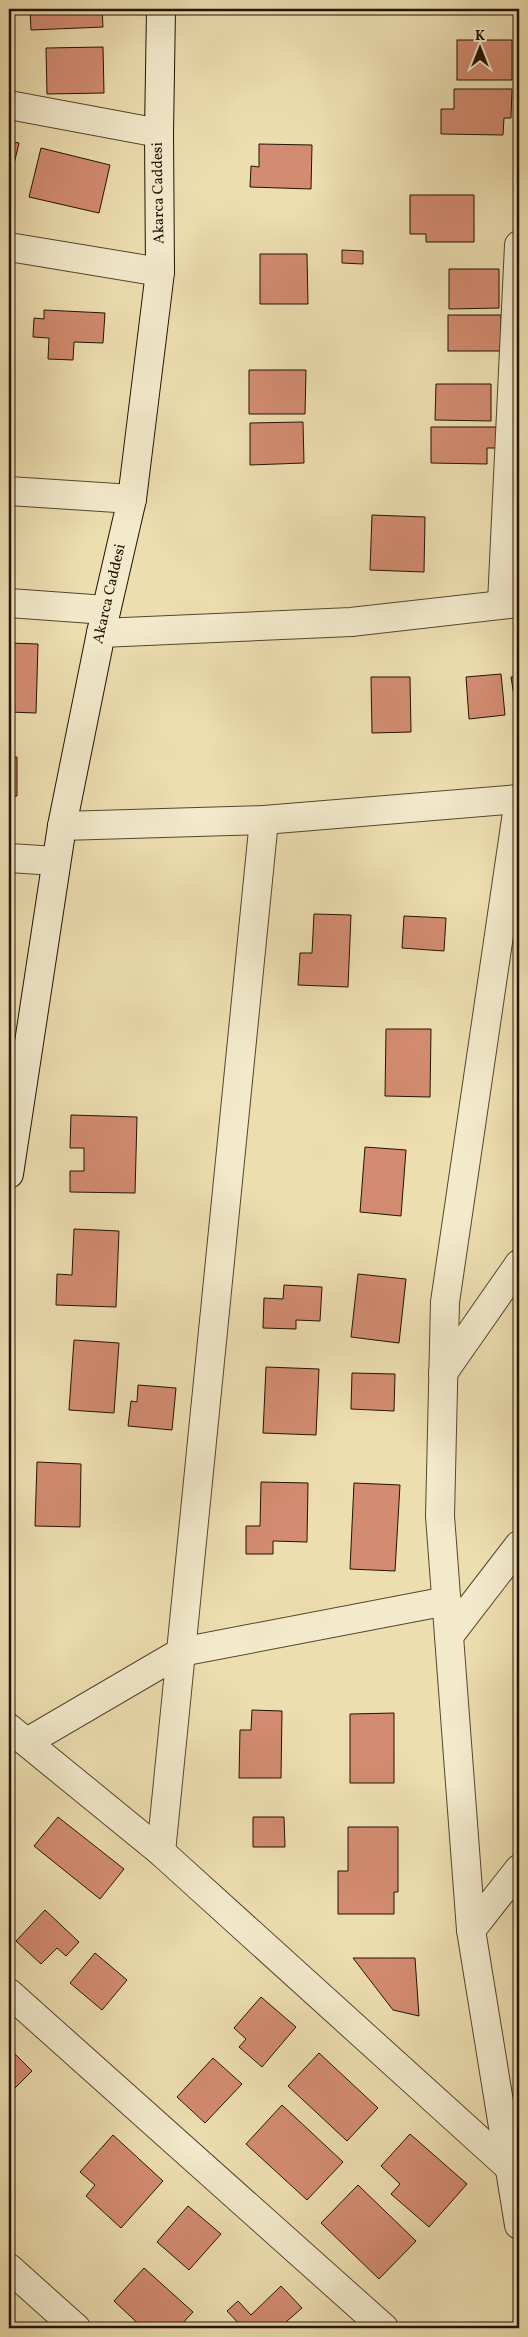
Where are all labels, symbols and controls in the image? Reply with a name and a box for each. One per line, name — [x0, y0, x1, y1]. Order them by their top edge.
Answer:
north arrow — [456, 22, 506, 72]
text: K — [475, 27, 485, 46]
street label: Akarca Caddesi — [148, 142, 170, 244]
street label: Akarca Caddesi — [88, 542, 132, 646]

